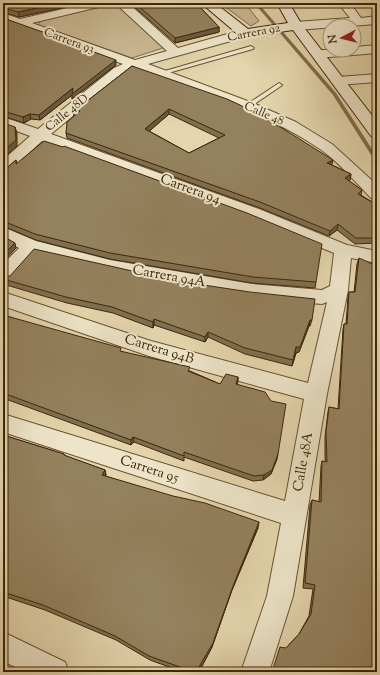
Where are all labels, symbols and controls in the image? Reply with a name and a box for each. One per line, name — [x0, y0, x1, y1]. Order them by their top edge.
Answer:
north arrow — [322, 18, 362, 58]
street label: Carrera 92 — [226, 19, 282, 47]
street label: Carrera 93 — [41, 24, 97, 59]
text: N — [325, 34, 342, 45]
street label: Calle 48D — [41, 90, 93, 136]
street label: Calle 48 — [241, 98, 287, 130]
street label: Carrera 94 — [157, 170, 223, 210]
street label: Carrera 94A — [131, 261, 208, 293]
street label: Carrera 94B — [122, 330, 196, 370]
street label: Calle 48A — [289, 430, 319, 493]
street label: Carrera 95 — [117, 451, 181, 489]

